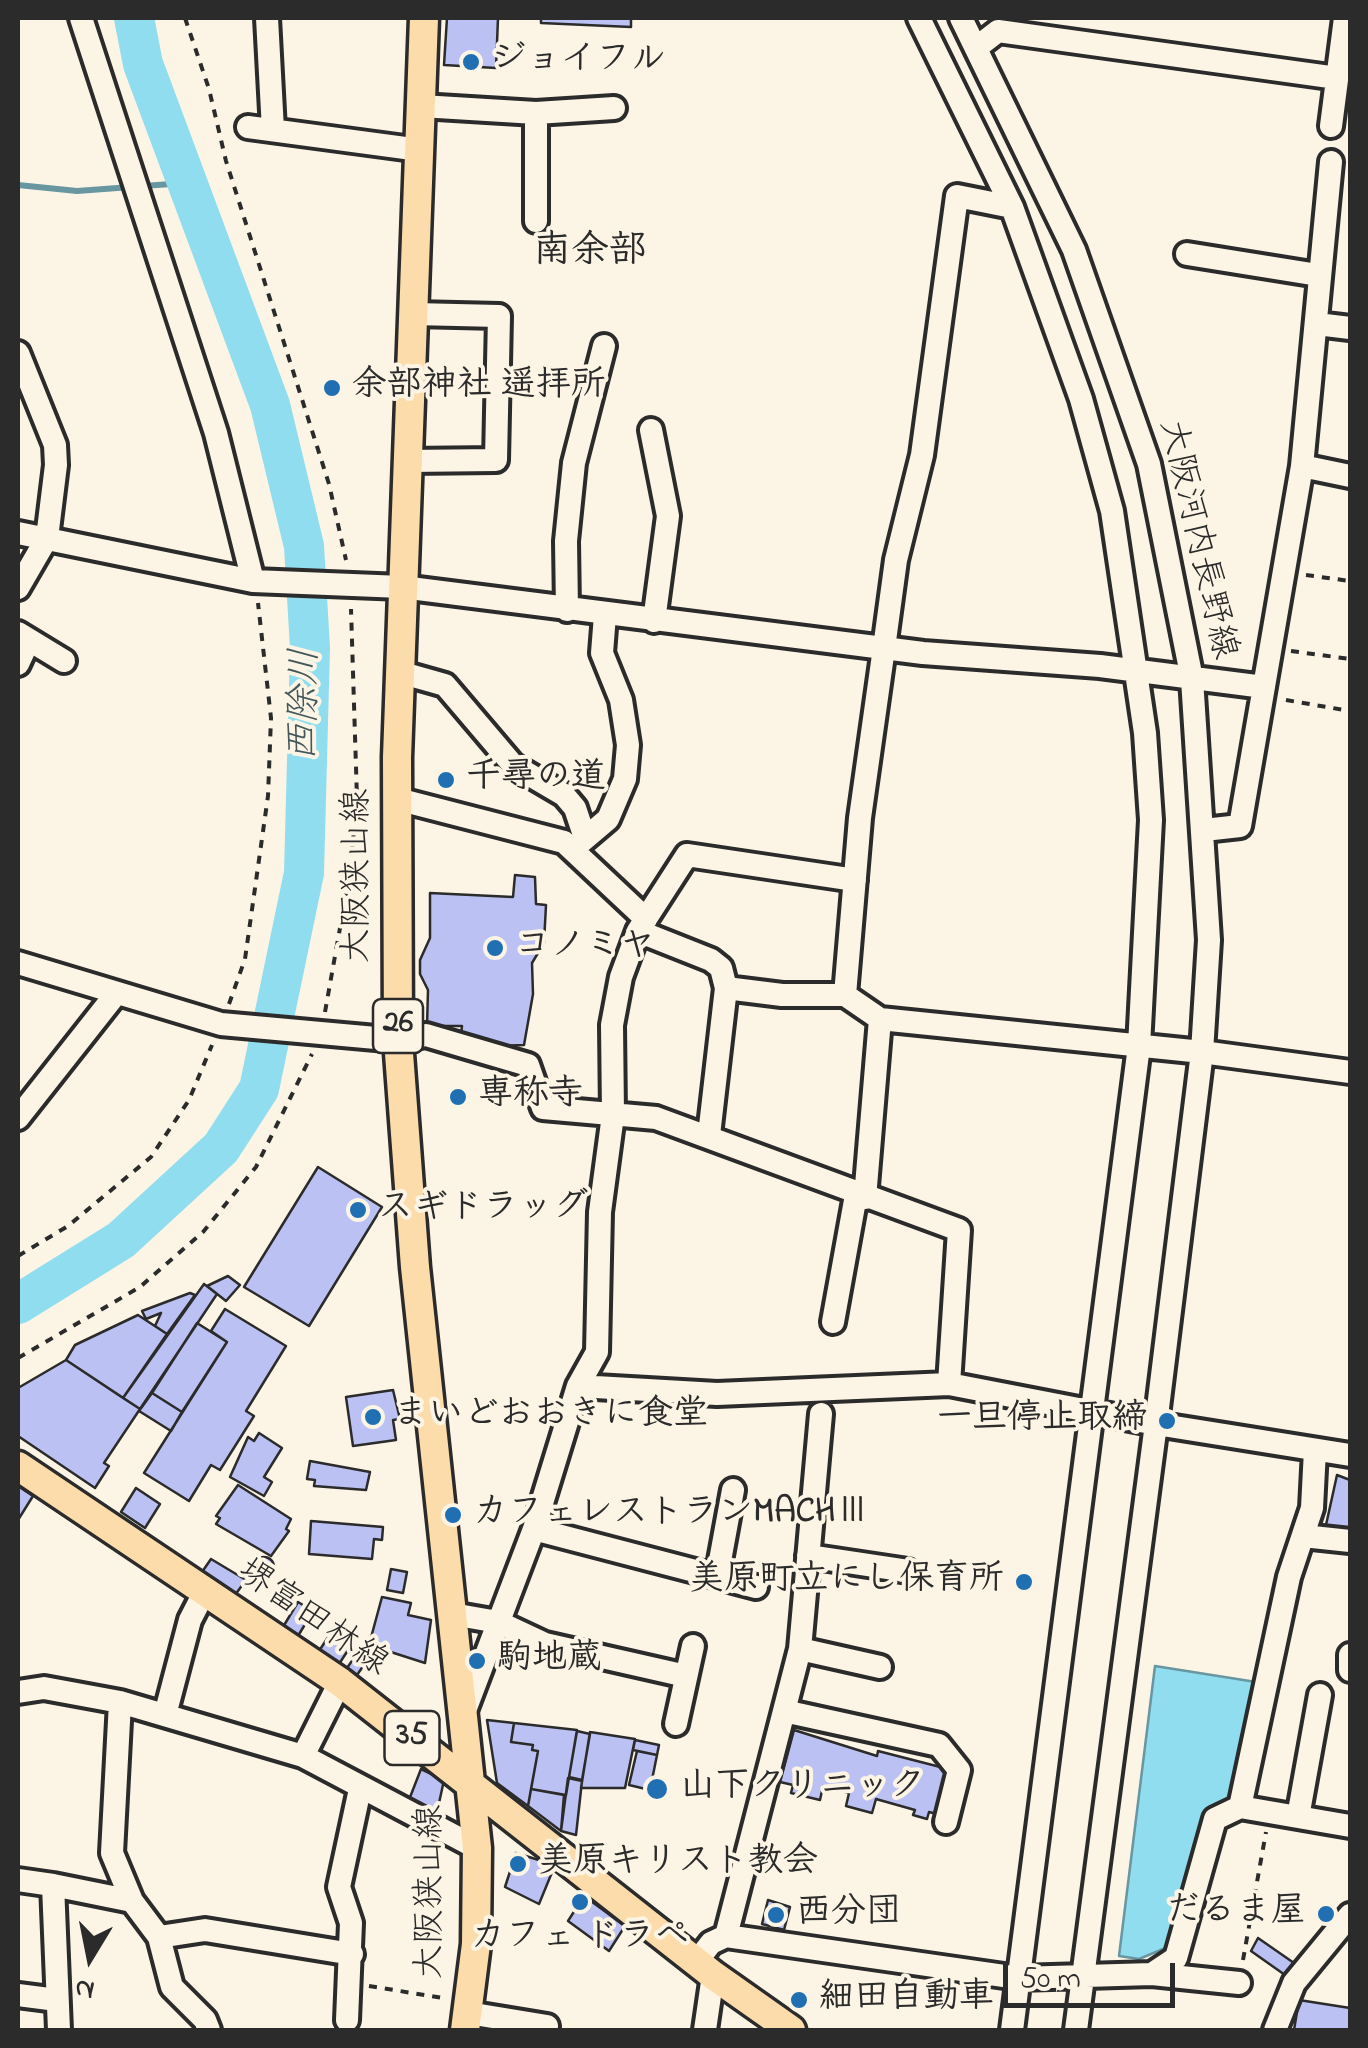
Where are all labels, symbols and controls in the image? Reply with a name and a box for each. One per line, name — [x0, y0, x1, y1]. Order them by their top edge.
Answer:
place label: ジョイフル — [491, 41, 666, 83]
marker: ジョイフル — [460, 51, 482, 73]
district label: 南余部 — [533, 232, 647, 278]
place label: 余部神社 遥拝所 — [352, 367, 606, 409]
marker: 余部神社 遥拝所 — [321, 377, 343, 399]
street label: 大阪河内長野線 — [1147, 416, 1243, 664]
water label: 西除川 — [284, 648, 332, 762]
place label: 千尋の道 — [466, 759, 606, 801]
marker: 千尋の道 — [435, 769, 457, 791]
street label: 大阪狭山線 — [339, 789, 381, 963]
place label: コノミヤ — [515, 927, 655, 969]
marker: コノミヤ — [484, 937, 506, 959]
road number: 26 — [373, 999, 423, 1053]
place label: 専称寺 — [478, 1076, 583, 1118]
marker: 専称寺 — [447, 1086, 469, 1108]
place label: スギドラッグ — [378, 1189, 588, 1231]
marker: スギドラッグ — [347, 1199, 369, 1221]
place label: まいどおおきに食堂 — [393, 1396, 708, 1438]
place label: 一旦停止取締 — [937, 1400, 1147, 1442]
marker: まいどおおきに食堂 — [362, 1406, 384, 1428]
marker: 一旦停止取締 — [1156, 1410, 1178, 1432]
place label: カフェレストランMACHⅢ — [473, 1494, 870, 1536]
marker: カフェレストランMACHⅢ — [442, 1504, 464, 1526]
street label: 堺富田林線 — [227, 1553, 395, 1687]
place label: 美原町立にし保育所 — [689, 1561, 1004, 1603]
marker: 美原町立にし保育所 — [1013, 1571, 1035, 1593]
place label: 駒地蔵 — [497, 1640, 602, 1682]
marker: 駒地蔵 — [466, 1650, 488, 1672]
road number: 35 — [384, 1711, 440, 1765]
place label: 山下クリニック — [680, 1768, 925, 1810]
marker: 山下クリニック — [644, 1776, 670, 1802]
street label: 大阪狭山線 — [412, 1805, 454, 1979]
place label: 美原キリスト教会 — [538, 1843, 818, 1885]
marker: 美原キリスト教会 — [507, 1853, 529, 1875]
marker: カフェ ドラペ — [569, 1891, 591, 1913]
place label: だるま屋 — [1166, 1893, 1306, 1935]
place label: 西分団 — [796, 1894, 901, 1936]
marker: だるま屋 — [1315, 1903, 1337, 1925]
marker: 西分団 — [765, 1904, 787, 1926]
north arrow — [40, 1908, 140, 2008]
place label: カフェ ドラペ — [471, 1918, 689, 1960]
scale bar — [1008, 1943, 1180, 2005]
text: 50 m — [1020, 1958, 1081, 2002]
text: N — [72, 1966, 98, 2010]
place label: 細田自動車 — [819, 1979, 994, 2021]
marker: 細田自動車 — [788, 1989, 810, 2011]

